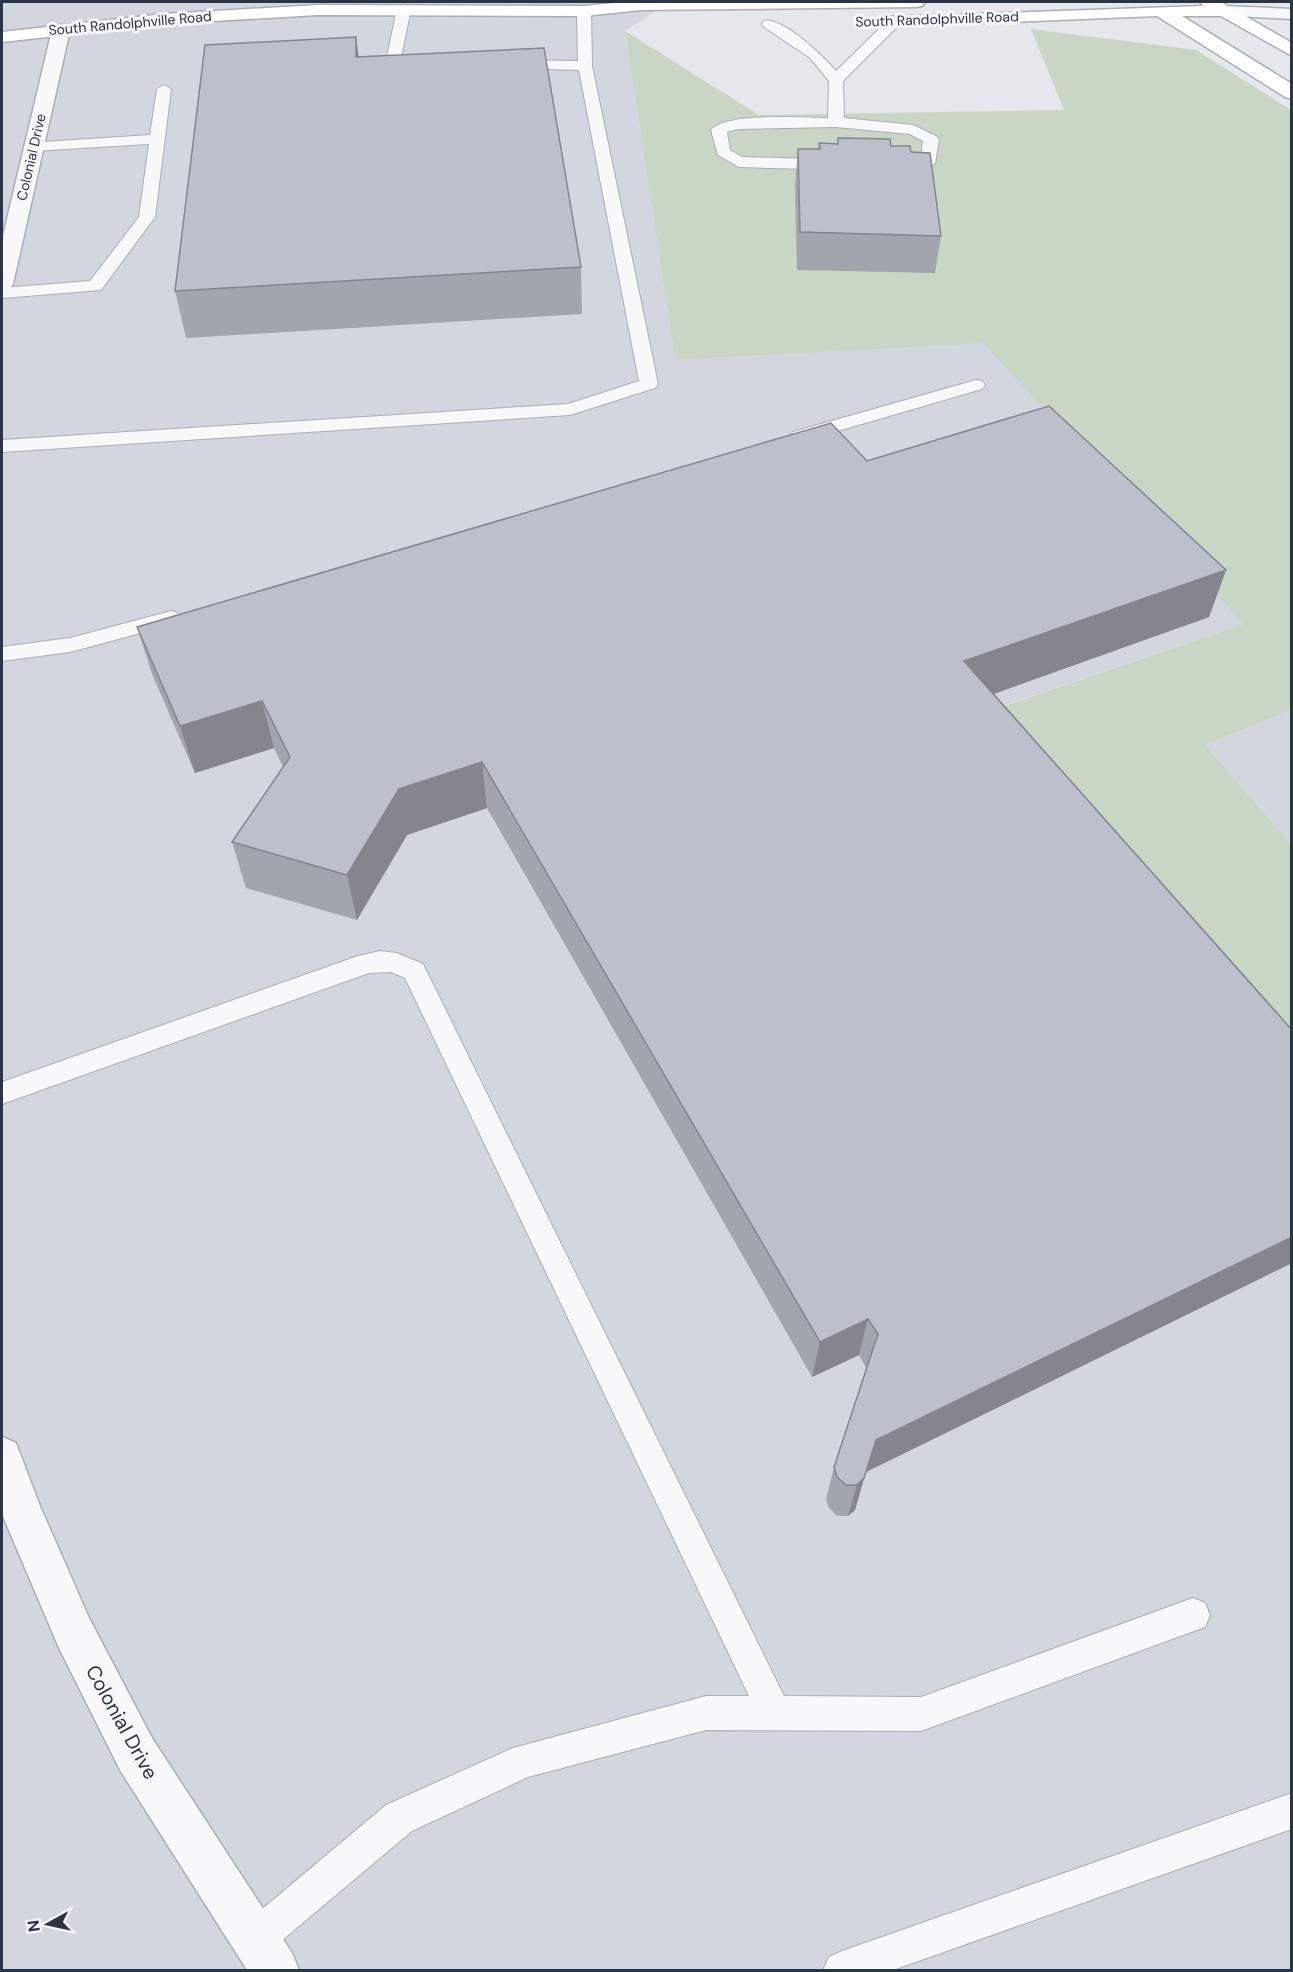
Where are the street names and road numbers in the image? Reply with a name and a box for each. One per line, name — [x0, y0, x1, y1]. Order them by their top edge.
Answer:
street label: South Randolphville Road — [48, 7, 212, 39]
street label: South Randolphville Road — [855, 7, 1019, 31]
street label: Colonial Drive — [12, 112, 50, 202]
street label: Colonial Drive — [80, 1660, 164, 1784]

